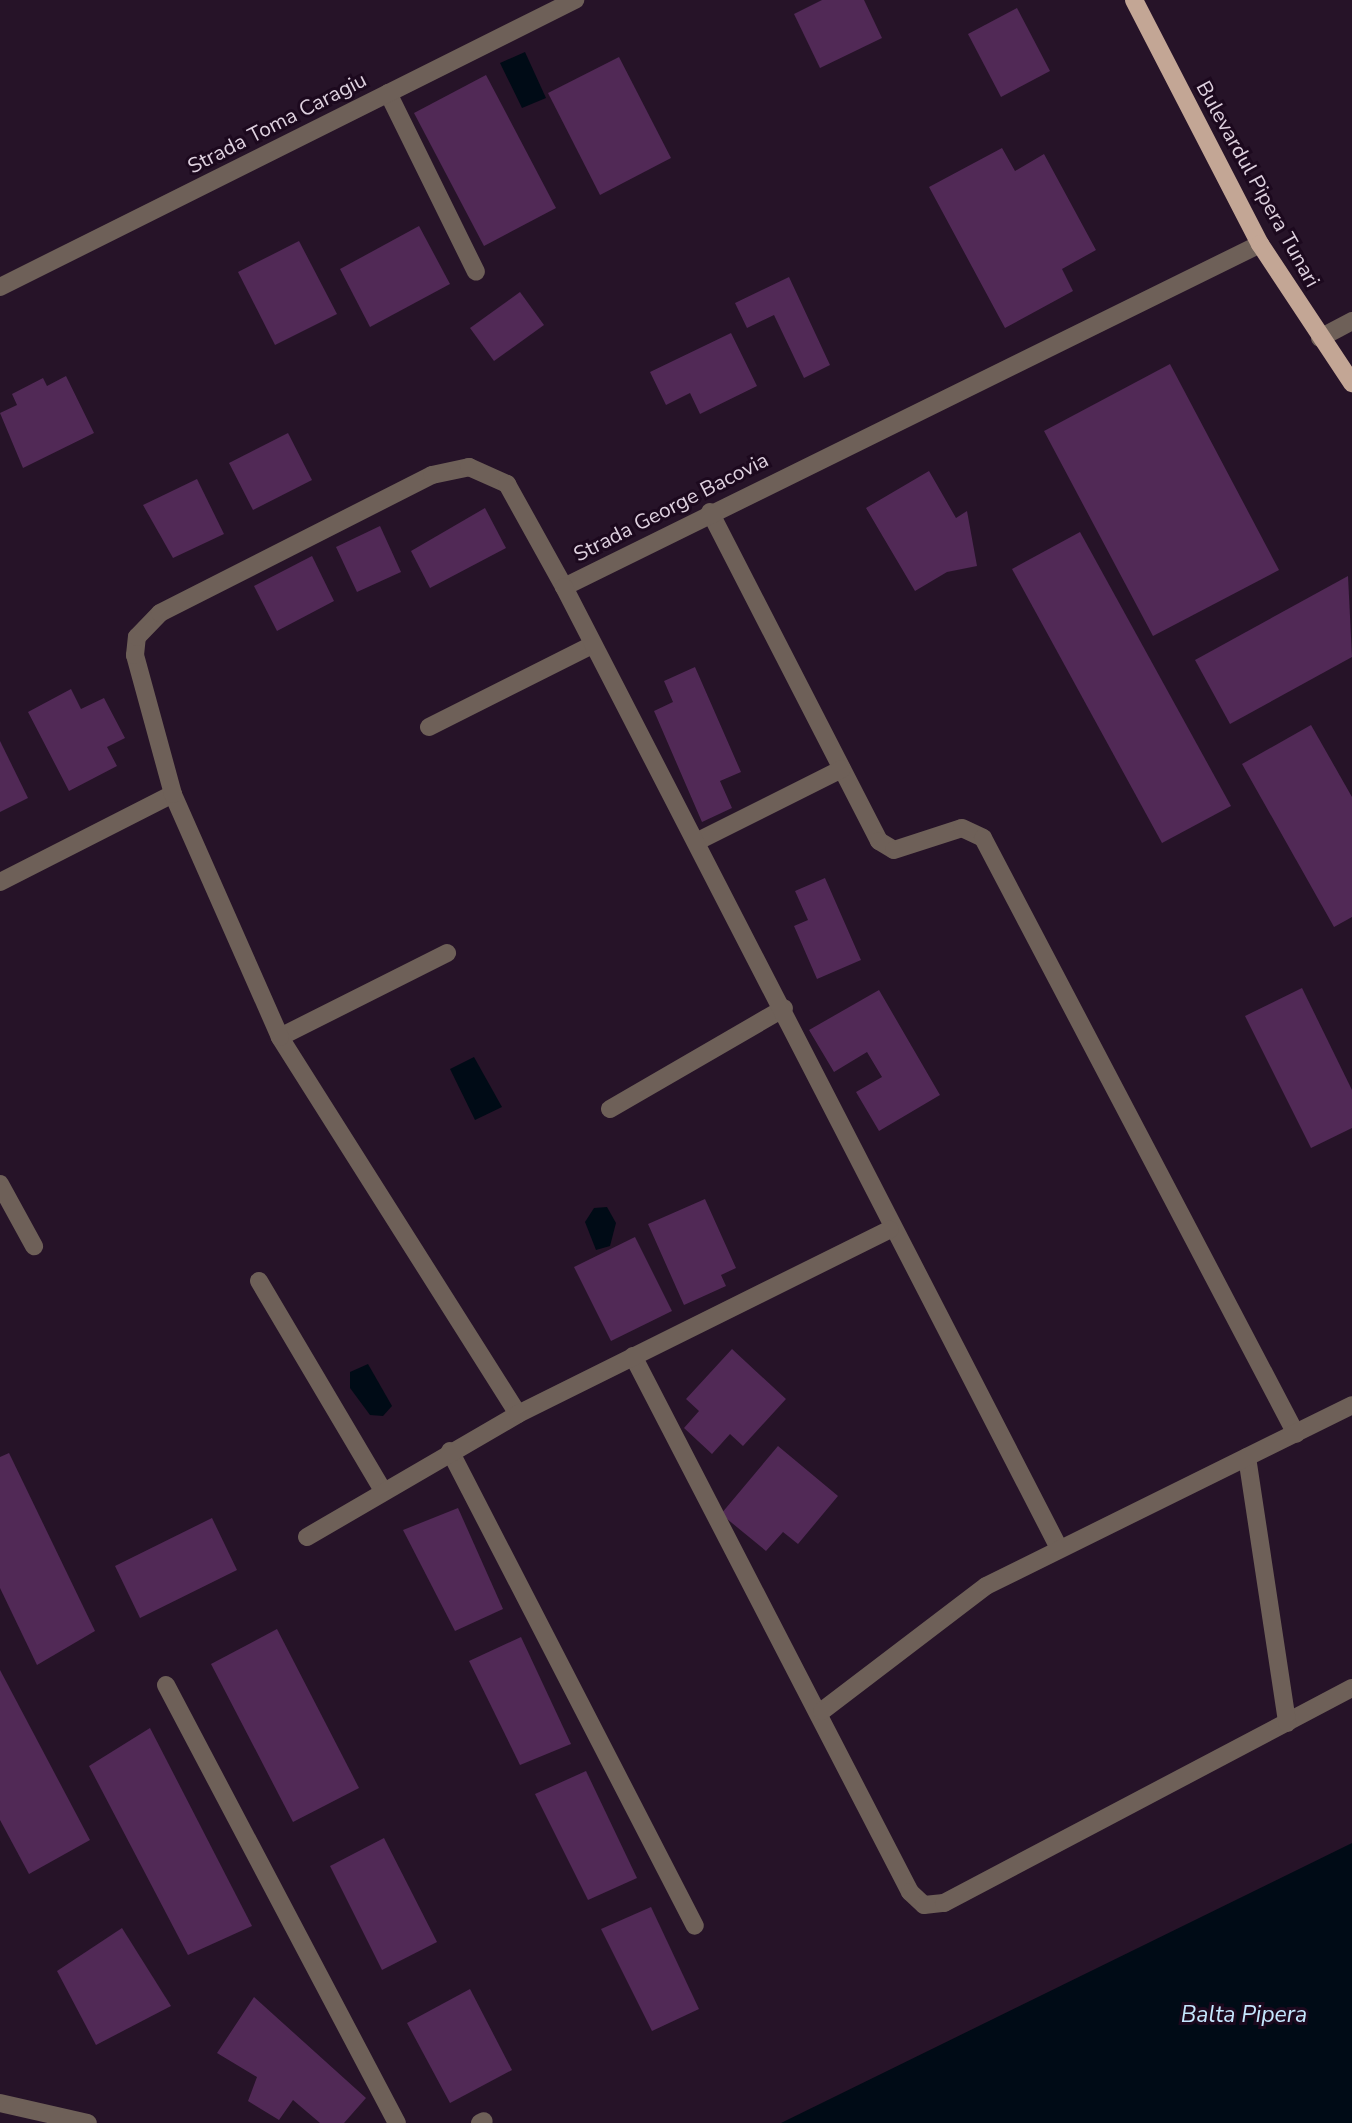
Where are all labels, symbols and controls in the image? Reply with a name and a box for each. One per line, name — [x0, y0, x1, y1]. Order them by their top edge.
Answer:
street label: Strada Toma Caragiu — [183, 67, 371, 179]
street label: Bulevardul Pipera Tunari — [1191, 77, 1325, 291]
street label: Strada George Bacovia — [569, 447, 773, 567]
water label: Balta Pipera — [1181, 2001, 1307, 2029]

